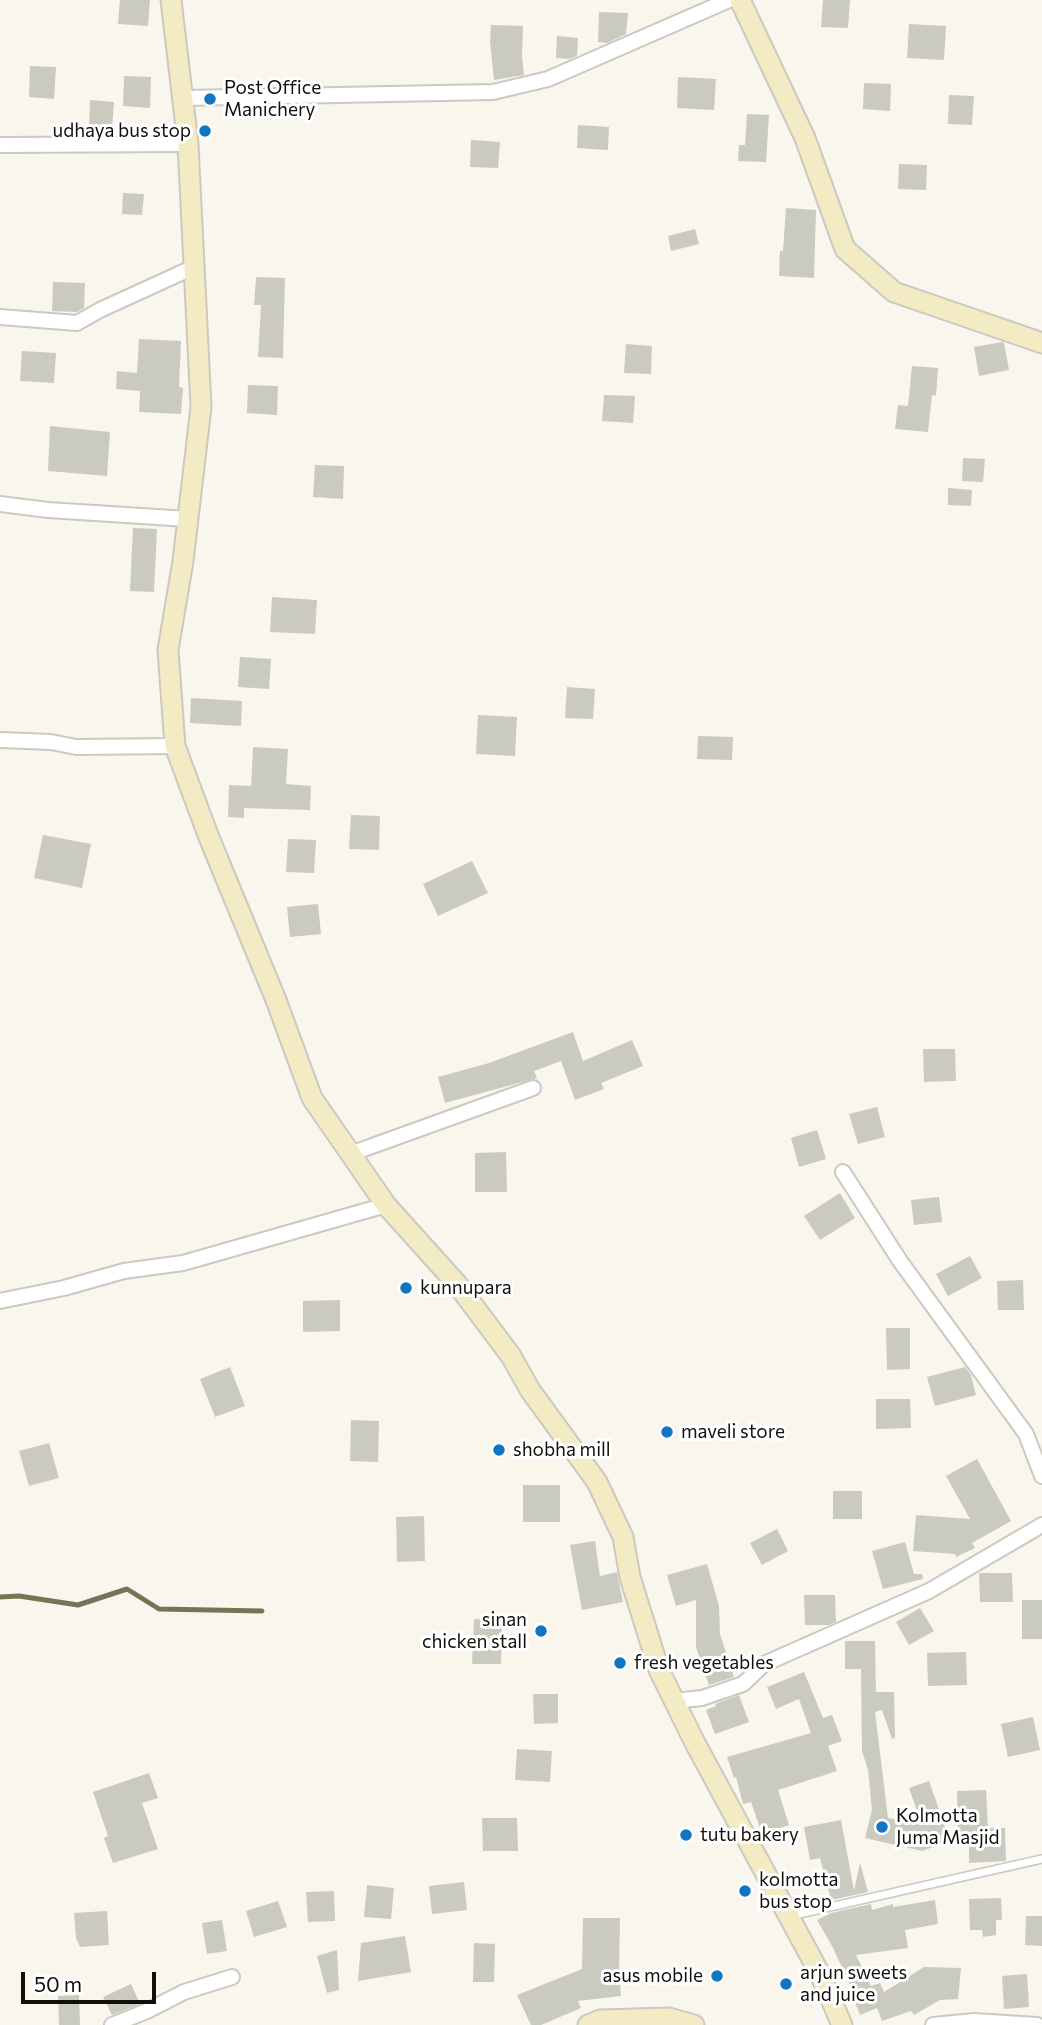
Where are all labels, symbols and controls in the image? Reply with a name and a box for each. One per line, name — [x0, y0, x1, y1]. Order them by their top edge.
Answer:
place label: Post Office Manichery — [224, 77, 321, 121]
marker: Post Office Manichery — [202, 91, 218, 107]
place label: udhaya bus stop — [53, 120, 191, 142]
marker: udhaya bus stop — [197, 123, 213, 139]
place label: kunnupara — [420, 1277, 512, 1299]
marker: kunnupara — [398, 1280, 414, 1296]
place label: maveli store — [681, 1421, 785, 1443]
marker: maveli store — [659, 1424, 675, 1440]
place label: shobha mill — [513, 1439, 611, 1461]
marker: shobha mill — [491, 1442, 507, 1458]
place label: sinan chicken stall — [422, 1609, 527, 1653]
marker: sinan chicken stall — [533, 1623, 549, 1639]
place label: fresh vegetables — [634, 1652, 774, 1674]
marker: fresh vegetables — [612, 1655, 628, 1671]
place label: Kolmotta Juma Masjid — [896, 1805, 1000, 1849]
marker: Kolmotta Juma Masjid — [874, 1819, 890, 1835]
place label: tutu bakery — [700, 1824, 799, 1846]
marker: tutu bakery — [678, 1827, 694, 1843]
place label: kolmotta bus stop — [759, 1869, 838, 1913]
marker: kolmotta bus stop — [737, 1883, 753, 1899]
scale bar — [24, 1958, 159, 2002]
place label: arjun sweets and juice — [800, 1962, 907, 2006]
place label: asus mobile — [603, 1965, 703, 1987]
marker: asus mobile — [709, 1968, 725, 1984]
text: 50 m — [34, 1971, 82, 1996]
marker: arjun sweets and juice — [778, 1976, 794, 1992]

